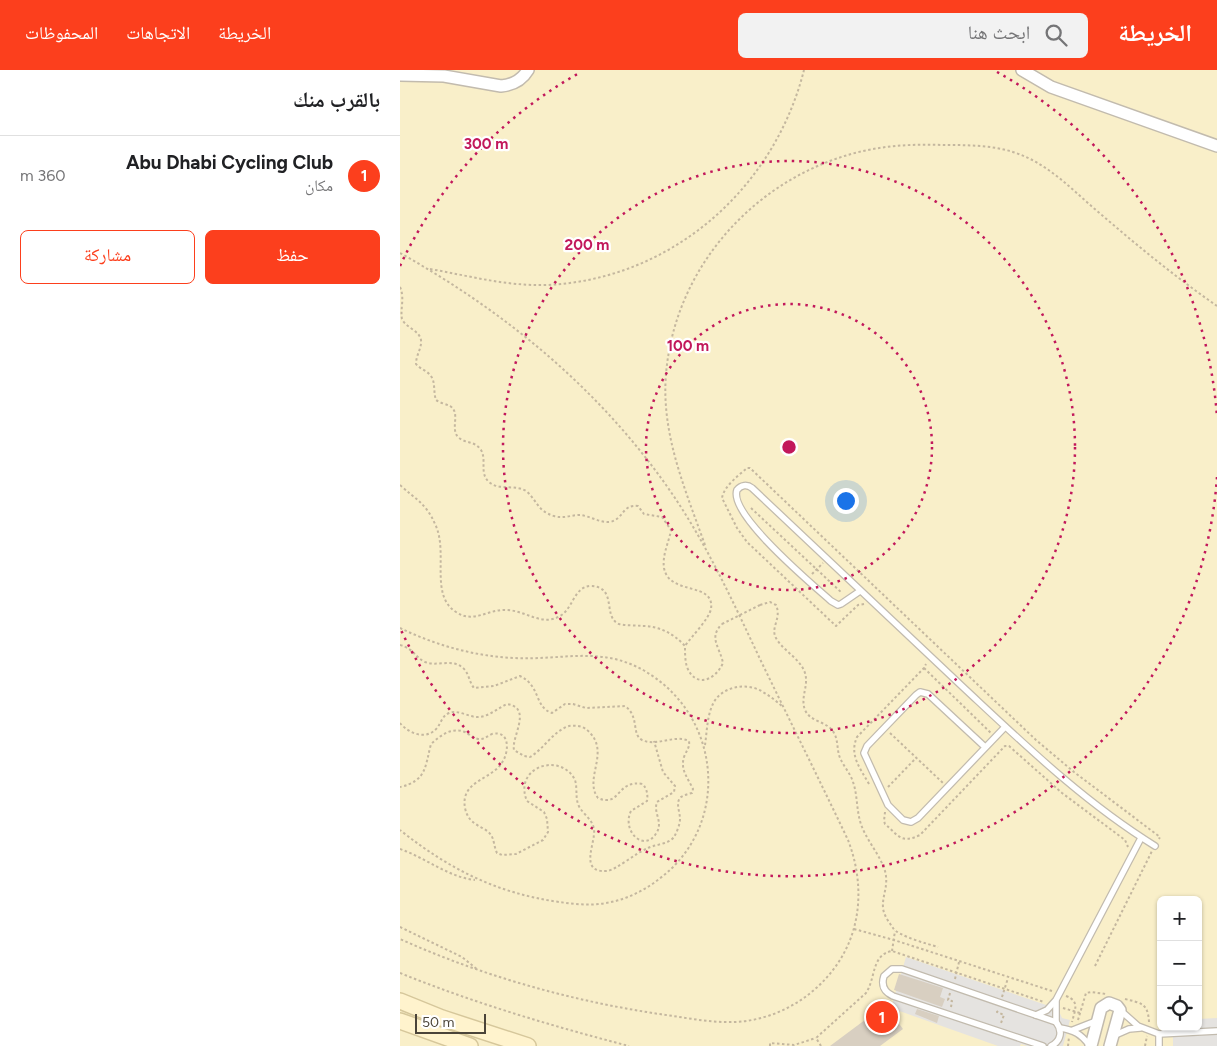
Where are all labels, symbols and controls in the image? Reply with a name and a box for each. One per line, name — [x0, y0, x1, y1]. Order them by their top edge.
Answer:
search box — [738, 13, 1088, 58]
text: الخريطة — [1118, 18, 1192, 47]
text: ابحث هنا — [968, 21, 1030, 44]
icon: search — [1042, 21, 1070, 49]
text: المحفوظات — [25, 22, 98, 44]
text: الاتجاهات — [126, 22, 190, 44]
text: الخريطة — [218, 22, 271, 44]
text: بالقرب منك — [293, 87, 380, 112]
text: 300 m — [464, 135, 508, 153]
text: Abu Dhabi Cycling Club — [126, 151, 333, 174]
text: 360 m — [20, 166, 66, 185]
text: 1 — [361, 166, 367, 185]
text: مكان — [305, 176, 333, 195]
button: مشاركة — [20, 230, 195, 284]
button: حفظ — [205, 230, 380, 284]
text: 200 m — [565, 236, 609, 254]
text: 100 m — [667, 337, 709, 355]
centre of rings — [780, 438, 798, 456]
your location — [833, 488, 859, 514]
map controls — [1157, 896, 1202, 1031]
button: + — [1157, 896, 1202, 941]
button: − — [1157, 941, 1202, 986]
button: locate — [1157, 986, 1202, 1031]
pin: 1 — [866, 998, 898, 1036]
scale bar — [415, 1011, 486, 1034]
text: 50 m — [422, 1014, 454, 1031]

